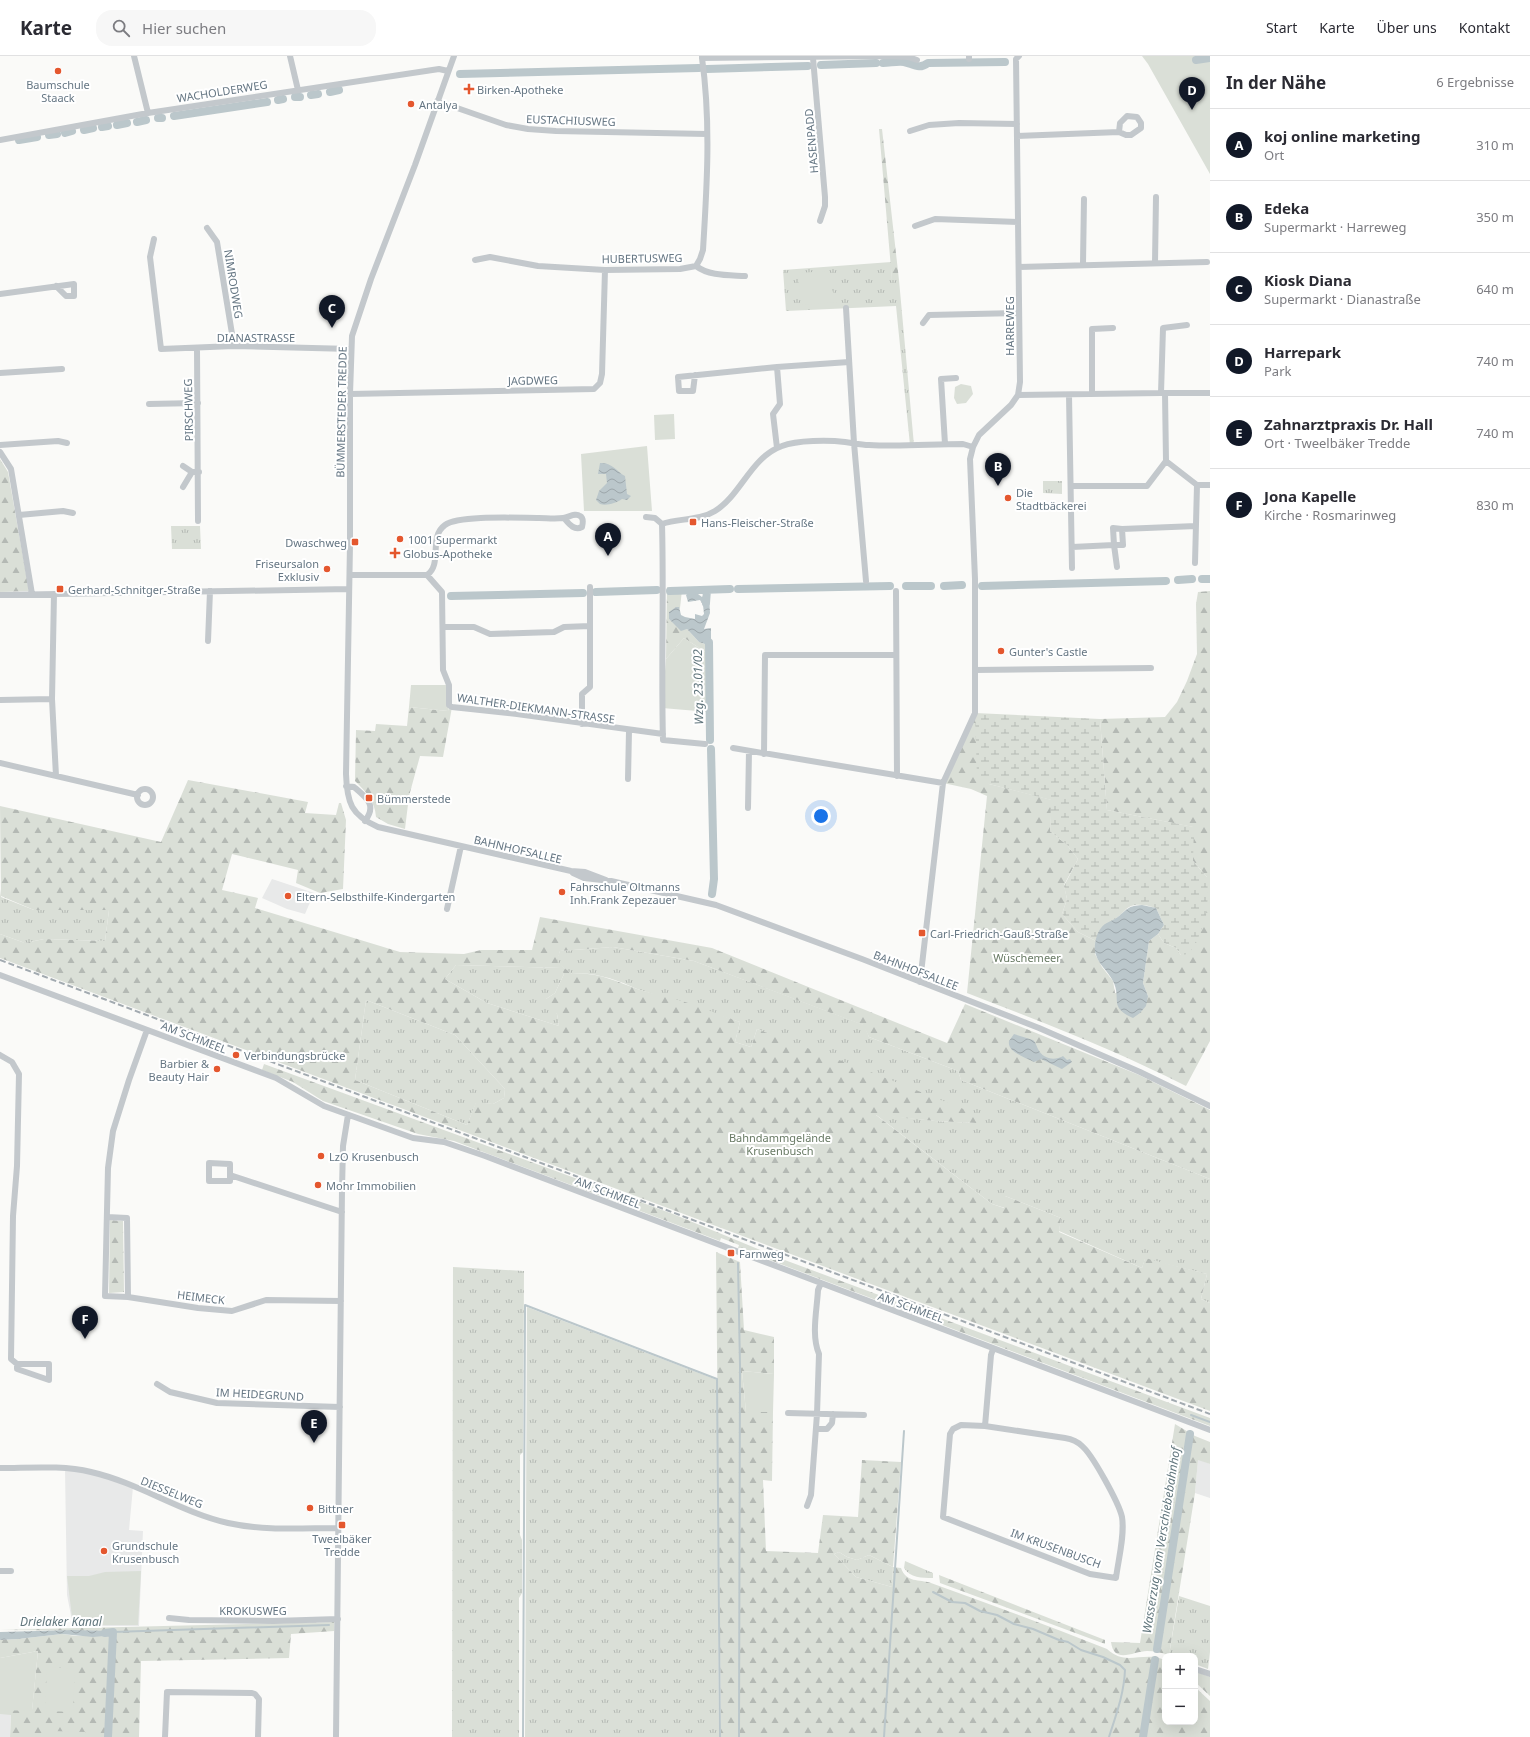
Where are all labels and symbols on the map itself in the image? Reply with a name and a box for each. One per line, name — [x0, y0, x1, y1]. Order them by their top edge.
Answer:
marker: Baumschule Staack — [53, 66, 63, 76]
street label: WACHOLDERWEG — [176, 76, 268, 106]
place label: Baumschule Staack — [26, 77, 90, 105]
pin: D — [1179, 77, 1205, 110]
place label: Birken-Apotheke — [477, 82, 563, 97]
marker: Birken-Apotheke — [464, 84, 474, 94]
place label: Antalya — [419, 97, 458, 112]
marker: Antalya — [406, 99, 416, 109]
street label: HASENPADD — [801, 108, 821, 174]
street label: EUSTACHIUSWEG — [526, 111, 616, 129]
street label: NIMRODWEG — [221, 248, 247, 320]
street label: HUBERTUSWEG — [601, 250, 683, 266]
pin: C — [319, 295, 345, 328]
street label: HARREWEG — [1002, 296, 1017, 356]
street label: DIANASTRASSE — [217, 330, 295, 345]
street label: BÜMMERSTEDER TREDDE — [332, 346, 350, 478]
street label: JAGDWEG — [507, 372, 558, 388]
street label: PIRSCHWEG — [180, 379, 196, 441]
pin: B — [985, 453, 1011, 486]
place label: Die Stadtbäckerei — [1016, 485, 1087, 513]
marker: Die Stadtbäckerei — [1003, 493, 1013, 503]
place label: Hans-Fleischer-Straße — [701, 515, 814, 530]
marker: Hans-Fleischer-Straße — [688, 517, 698, 527]
pin: A — [595, 523, 621, 556]
place label: 1001 Supermarkt — [408, 532, 497, 547]
marker: 1001 Supermarkt — [395, 534, 405, 544]
place label: Dwaschweg — [285, 535, 347, 550]
marker: Dwaschweg — [350, 537, 360, 547]
place label: Globus-Apotheke — [403, 546, 492, 561]
marker: Globus-Apotheke — [390, 548, 400, 558]
place label: Friseursalon Exklusiv — [255, 556, 319, 584]
marker: Friseursalon Exklusiv — [322, 564, 332, 574]
place label: Gerhard-Schnitger-Straße — [68, 582, 201, 597]
marker: Gerhard-Schnitger-Straße — [55, 584, 65, 594]
place label: Gunter's Castle — [1009, 644, 1087, 659]
marker: Gunter's Castle — [996, 646, 1006, 656]
water label: Wzg. 23.01/02 — [689, 649, 707, 725]
street label: WALTHER-DIEKMANN-STRASSE — [456, 689, 616, 727]
place label: Bümmerstede — [377, 791, 451, 806]
marker: Bümmerstede — [364, 793, 374, 803]
your location — [811, 806, 831, 826]
street label: BAHNHOFSALLEE — [472, 832, 564, 866]
place label: Fahrschule Oltmanns Inh.Frank Zepezauer — [570, 879, 680, 907]
marker: Fahrschule Oltmanns Inh.Frank Zepezauer — [557, 887, 567, 897]
place label: Eltern-Selbsthilfe-Kindergarten — [296, 889, 455, 904]
marker: Eltern-Selbsthilfe-Kindergarten — [283, 891, 293, 901]
place label: Carl-Friedrich-Gauß-Straße — [930, 926, 1068, 941]
marker: Carl-Friedrich-Gauß-Straße — [917, 928, 927, 938]
street label: BAHNHOFSALLEE — [871, 947, 961, 993]
park label: Wüschemeer — [993, 950, 1061, 965]
street label: AM SCHMEEL — [159, 1018, 229, 1056]
place label: Verbindungsbrücke — [244, 1048, 345, 1063]
marker: Verbindungsbrücke — [231, 1050, 241, 1060]
place label: Barbier & Beauty Hair — [149, 1056, 210, 1084]
marker: Barbier & Beauty Hair — [212, 1064, 222, 1074]
park label: Bahndammgelände Krusenbusch — [729, 1130, 831, 1158]
place label: LzO Krusenbusch — [329, 1149, 419, 1164]
marker: LzO Krusenbusch — [316, 1151, 326, 1161]
street label: AM SCHMEEL — [573, 1173, 643, 1211]
place label: Mohr Immobilien — [326, 1178, 416, 1193]
marker: Mohr Immobilien — [313, 1180, 323, 1190]
place label: Farnweg — [739, 1246, 784, 1261]
marker: Farnweg — [726, 1248, 736, 1258]
street label: HEIMECK — [176, 1287, 226, 1307]
street label: AM SCHMEEL — [876, 1288, 946, 1326]
pin: F — [72, 1306, 98, 1339]
street label: IM HEIDEGRUND — [216, 1384, 304, 1404]
pin: E — [301, 1410, 327, 1443]
water label: Wasserzug vom Verschiebebahnhof — [1138, 1444, 1184, 1634]
street label: DIESSELWEG — [139, 1473, 205, 1511]
place label: Bittner — [318, 1501, 354, 1516]
marker: Bittner — [305, 1503, 315, 1513]
marker: Tweelbäker Tredde — [337, 1520, 347, 1530]
street label: IM KRUSENBUSCH — [1009, 1525, 1103, 1571]
place label: Tweelbäker Tredde — [312, 1531, 372, 1559]
place label: Grundschule Krusenbusch — [112, 1538, 179, 1566]
marker: Grundschule Krusenbusch — [99, 1546, 109, 1556]
street label: KROKUSWEG — [219, 1603, 287, 1618]
water label: Drielaker Kanal — [20, 1613, 103, 1630]

